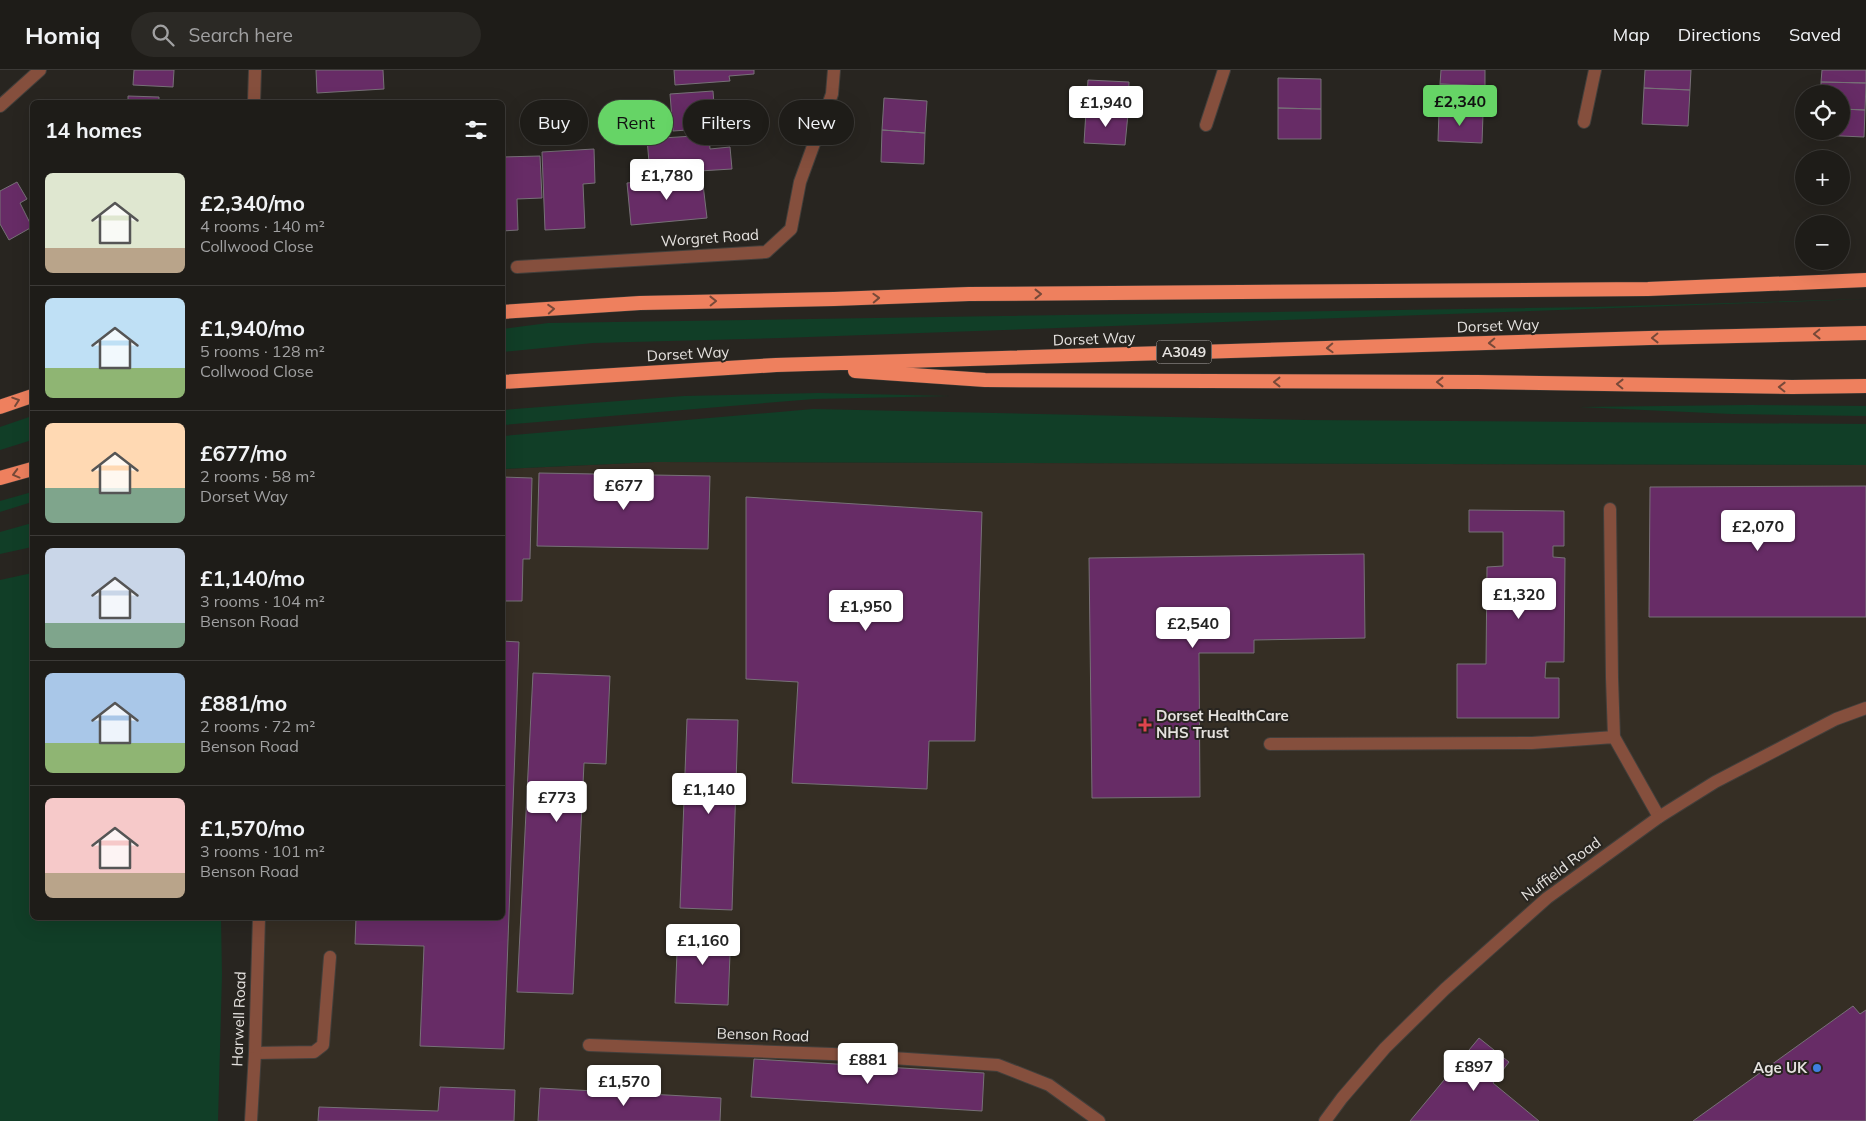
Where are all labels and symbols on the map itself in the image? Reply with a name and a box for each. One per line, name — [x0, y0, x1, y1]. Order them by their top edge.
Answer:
pin: £1,940 — [1065, 85, 1147, 128]
pin: £2,340 — [1419, 85, 1501, 127]
pin: £1,780 — [626, 158, 708, 201]
street label: Worgret Road — [660, 225, 760, 250]
one-way arrow — [1035, 289, 1043, 299]
one-way arrow — [872, 292, 880, 303]
one-way arrow — [710, 296, 718, 307]
one-way arrow — [547, 303, 555, 314]
street label: Dorset Way — [1456, 315, 1540, 336]
street label: Dorset Way — [1052, 328, 1136, 349]
one-way arrow — [1813, 329, 1821, 339]
one-way arrow — [1651, 333, 1658, 343]
one-way arrow — [1488, 338, 1496, 348]
road number: A3049 — [1156, 340, 1212, 364]
street label: Dorset Way — [646, 342, 730, 365]
one-way arrow — [1326, 343, 1334, 353]
one-way arrow — [1273, 377, 1281, 387]
one-way arrow — [1436, 377, 1444, 387]
one-way arrow — [1616, 379, 1624, 389]
one-way arrow — [1778, 381, 1786, 392]
one-way arrow — [11, 397, 20, 407]
one-way arrow — [13, 468, 21, 478]
pin: £677 — [594, 468, 654, 511]
pin: £2,070 — [1717, 510, 1799, 552]
pin: £1,320 — [1478, 578, 1560, 620]
pin: £1,950 — [825, 590, 907, 632]
pin: £2,540 — [1152, 606, 1234, 649]
place label: Dorset HealthCare NHS Trust — [1156, 706, 1289, 742]
marker: Dorset HealthCare NHS Trust — [1138, 718, 1152, 732]
pin: £1,140 — [668, 772, 750, 815]
pin: £773 — [527, 780, 587, 823]
street label: Nuffield Road — [1517, 833, 1604, 905]
pin: £1,160 — [662, 924, 744, 966]
street label: Harwell Road — [227, 971, 250, 1067]
street label: Benson Road — [716, 1023, 810, 1046]
pin: £881 — [838, 1042, 898, 1085]
pin: £897 — [1444, 1050, 1504, 1092]
place label: Age UK — [1753, 1058, 1808, 1077]
marker: Age UK — [1811, 1062, 1823, 1074]
pin: £1,570 — [583, 1064, 665, 1107]

